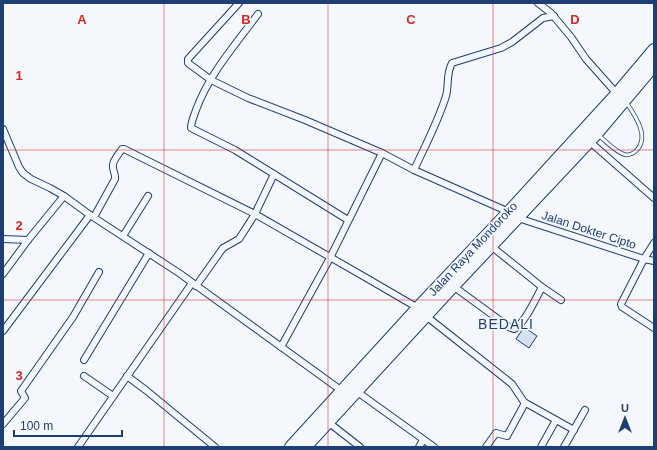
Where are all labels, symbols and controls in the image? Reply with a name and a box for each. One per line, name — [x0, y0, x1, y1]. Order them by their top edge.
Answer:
text: A — [77, 12, 87, 27]
text: B — [241, 12, 251, 27]
text: C — [406, 12, 416, 27]
text: D — [570, 12, 580, 27]
text: 1 — [15, 68, 23, 83]
street label: Jalan Raya Mondoroko — [426, 199, 520, 299]
street label: Jalan Dokter Cipto — [540, 208, 638, 252]
text: 2 — [15, 218, 23, 233]
district label: BEDALI — [478, 316, 534, 332]
text: 3 — [15, 368, 23, 383]
north arrow — [605, 398, 645, 438]
text: U — [621, 402, 629, 414]
scale bar — [14, 412, 122, 438]
text: 100 m — [20, 419, 53, 433]

